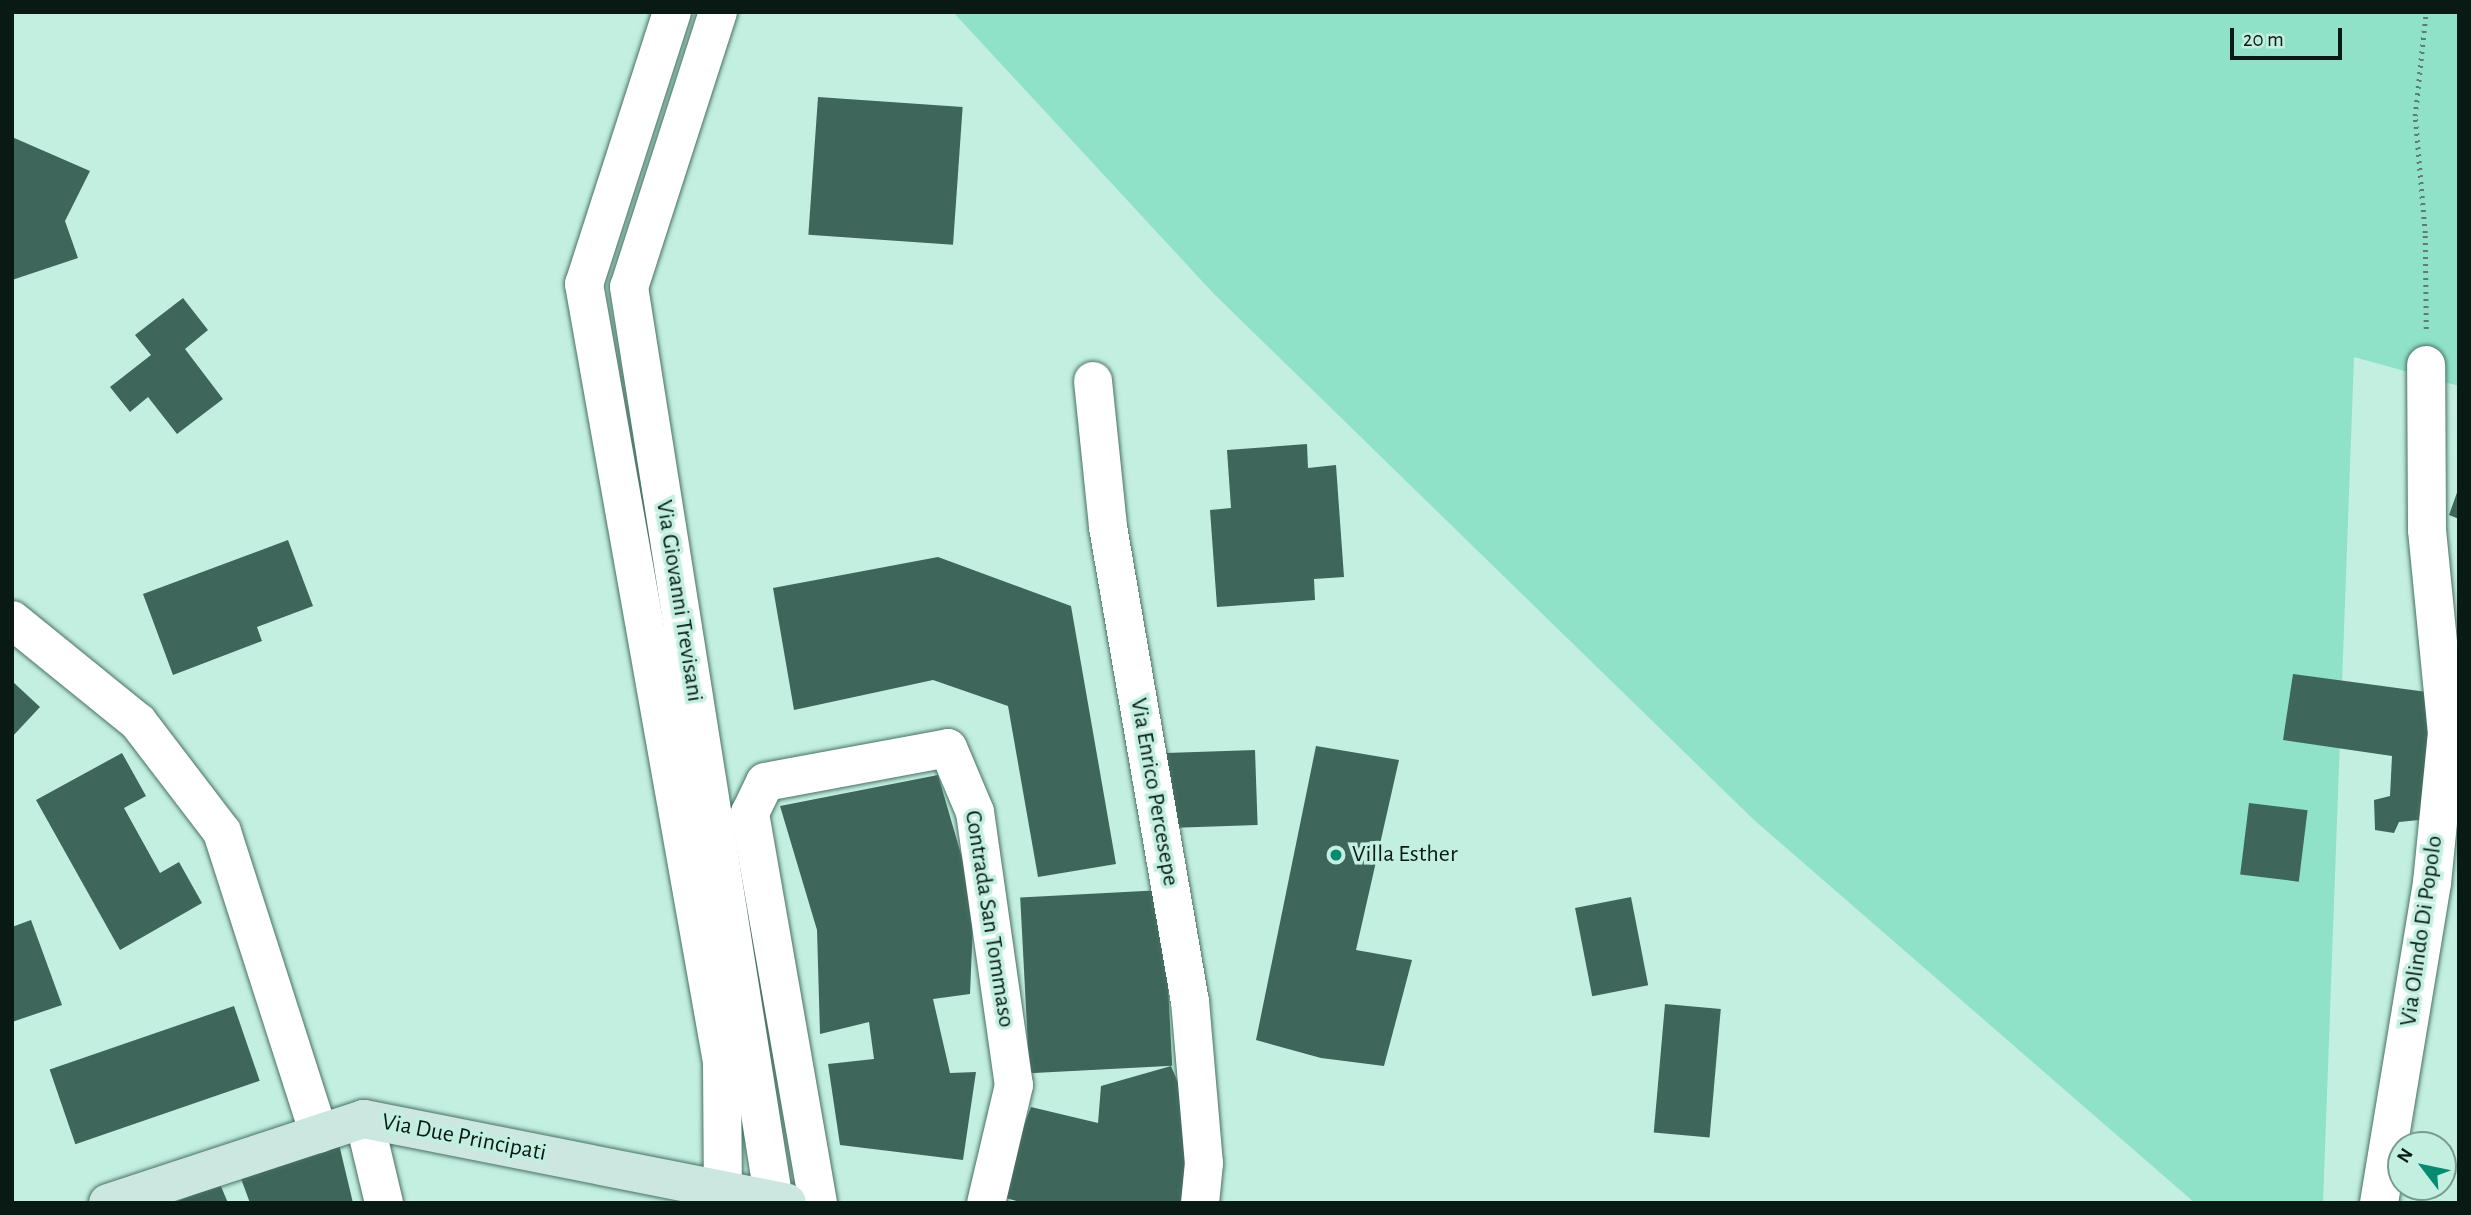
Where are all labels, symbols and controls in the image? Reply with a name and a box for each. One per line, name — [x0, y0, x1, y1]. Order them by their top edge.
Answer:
scale bar — [2233, 14, 2345, 58]
text: 20 m — [2243, 29, 2284, 50]
street label: Via Giovanni Trevisani — [649, 498, 709, 704]
street label: Via Enrico Percesepe — [1123, 696, 1185, 888]
street label: Contrada San Tommaso — [958, 808, 1020, 1030]
street label: Via Olindo Di Popolo — [2394, 834, 2450, 1028]
place label: Villa Esther — [1352, 841, 1458, 869]
marker: Villa Esther — [1326, 845, 1346, 865]
street label: Via Due Principati — [379, 1108, 549, 1168]
north arrow — [2387, 1131, 2457, 1201]
text: N — [2394, 1145, 2417, 1166]

